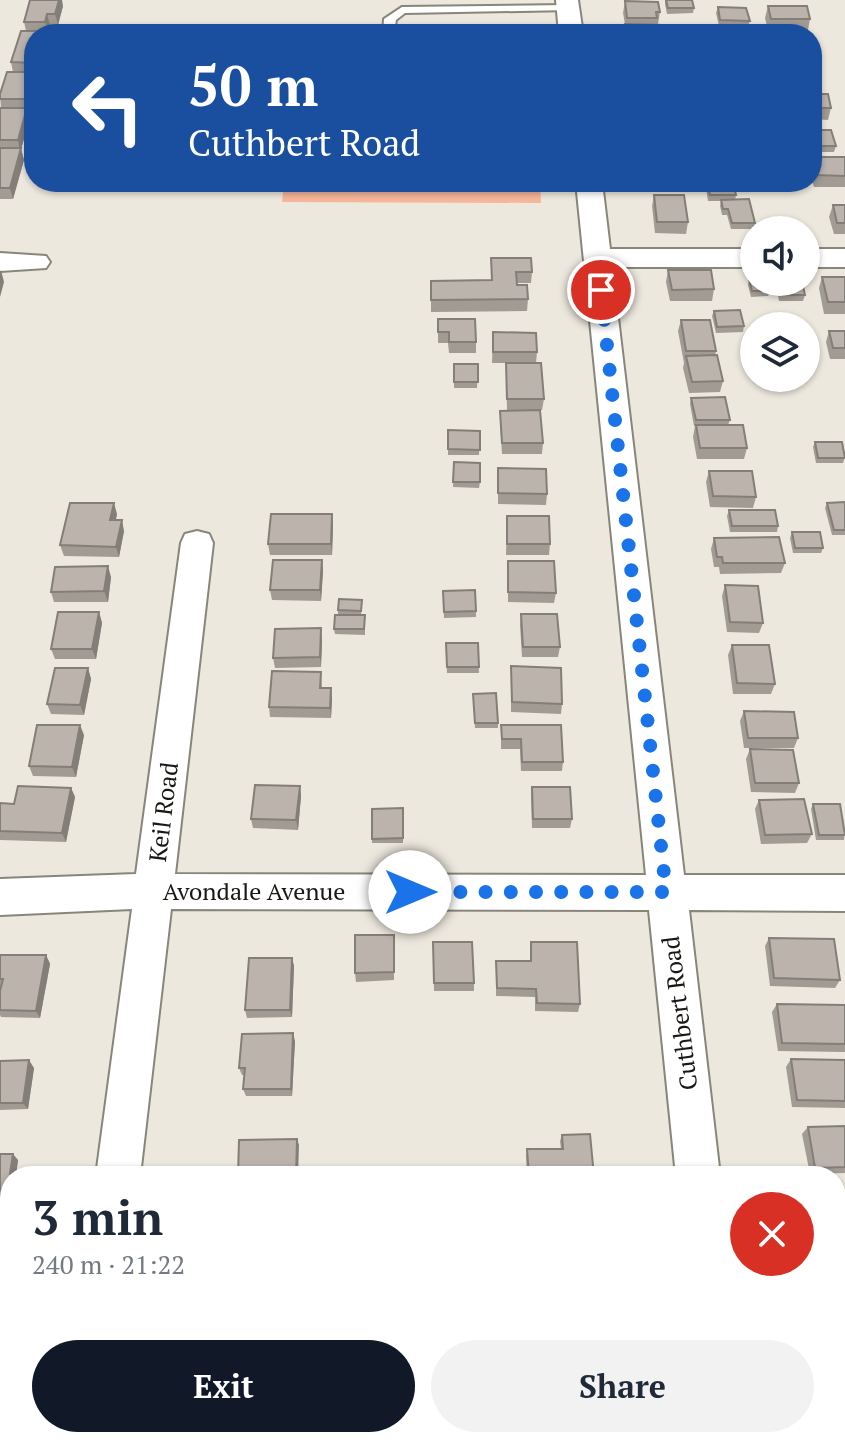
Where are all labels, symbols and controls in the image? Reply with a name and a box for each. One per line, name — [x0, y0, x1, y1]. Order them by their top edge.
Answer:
text: 50 m — [188, 48, 318, 122]
icon: left — [56, 56, 160, 160]
text: Cuthbert Road — [188, 119, 420, 166]
map controls — [740, 216, 820, 392]
button: sound — [740, 216, 820, 296]
pin — [567, 256, 635, 324]
icon: arrive — [579, 268, 623, 312]
button: layers — [740, 312, 820, 392]
street label: Keil Road — [141, 760, 185, 864]
position arrow — [368, 850, 452, 934]
street label: Avondale Avenue — [163, 875, 345, 907]
street label: Cuthbert Road — [654, 934, 704, 1092]
text: 3 min — [32, 1185, 163, 1249]
button: close — [730, 1192, 814, 1276]
text: 240 m · 21:22 — [32, 1247, 185, 1281]
button: Exit — [32, 1340, 415, 1432]
button: Share — [431, 1340, 814, 1432]

